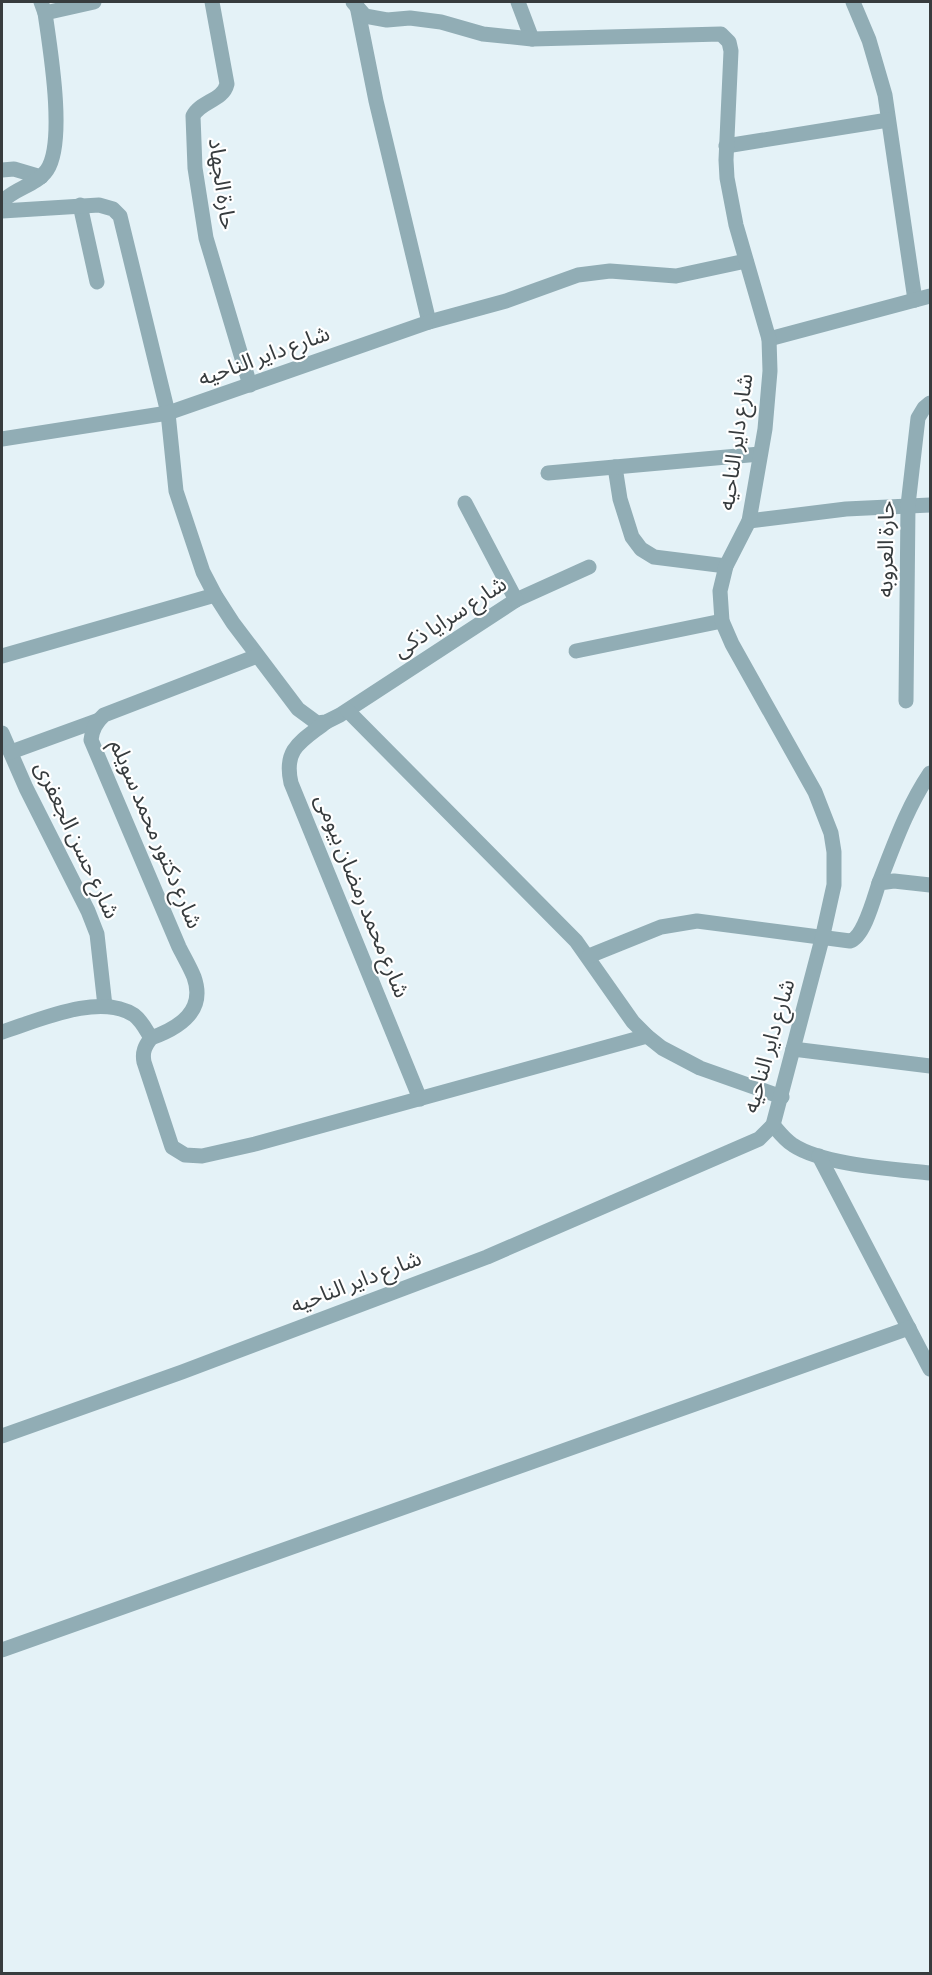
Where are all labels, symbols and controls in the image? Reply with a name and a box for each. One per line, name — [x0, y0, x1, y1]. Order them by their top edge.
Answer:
street label: حارة الجهاد — [203, 137, 239, 231]
street label: شارع داير الناحيه — [195, 322, 334, 395]
street label: شارع داير الناحيه — [716, 372, 761, 513]
street label: حارة العروبه — [874, 500, 900, 598]
street label: شارع سرايا ذكى — [390, 573, 513, 666]
street label: شارع دكتور محمد سويلم — [102, 736, 206, 934]
street label: شارع حسن الجعفرى — [26, 758, 123, 924]
street label: شارع محمد رمضان بيومى — [306, 791, 413, 1003]
street label: شارع داير الناحيه — [739, 977, 803, 1117]
street label: شارع داير الناحيه — [288, 1247, 426, 1322]

